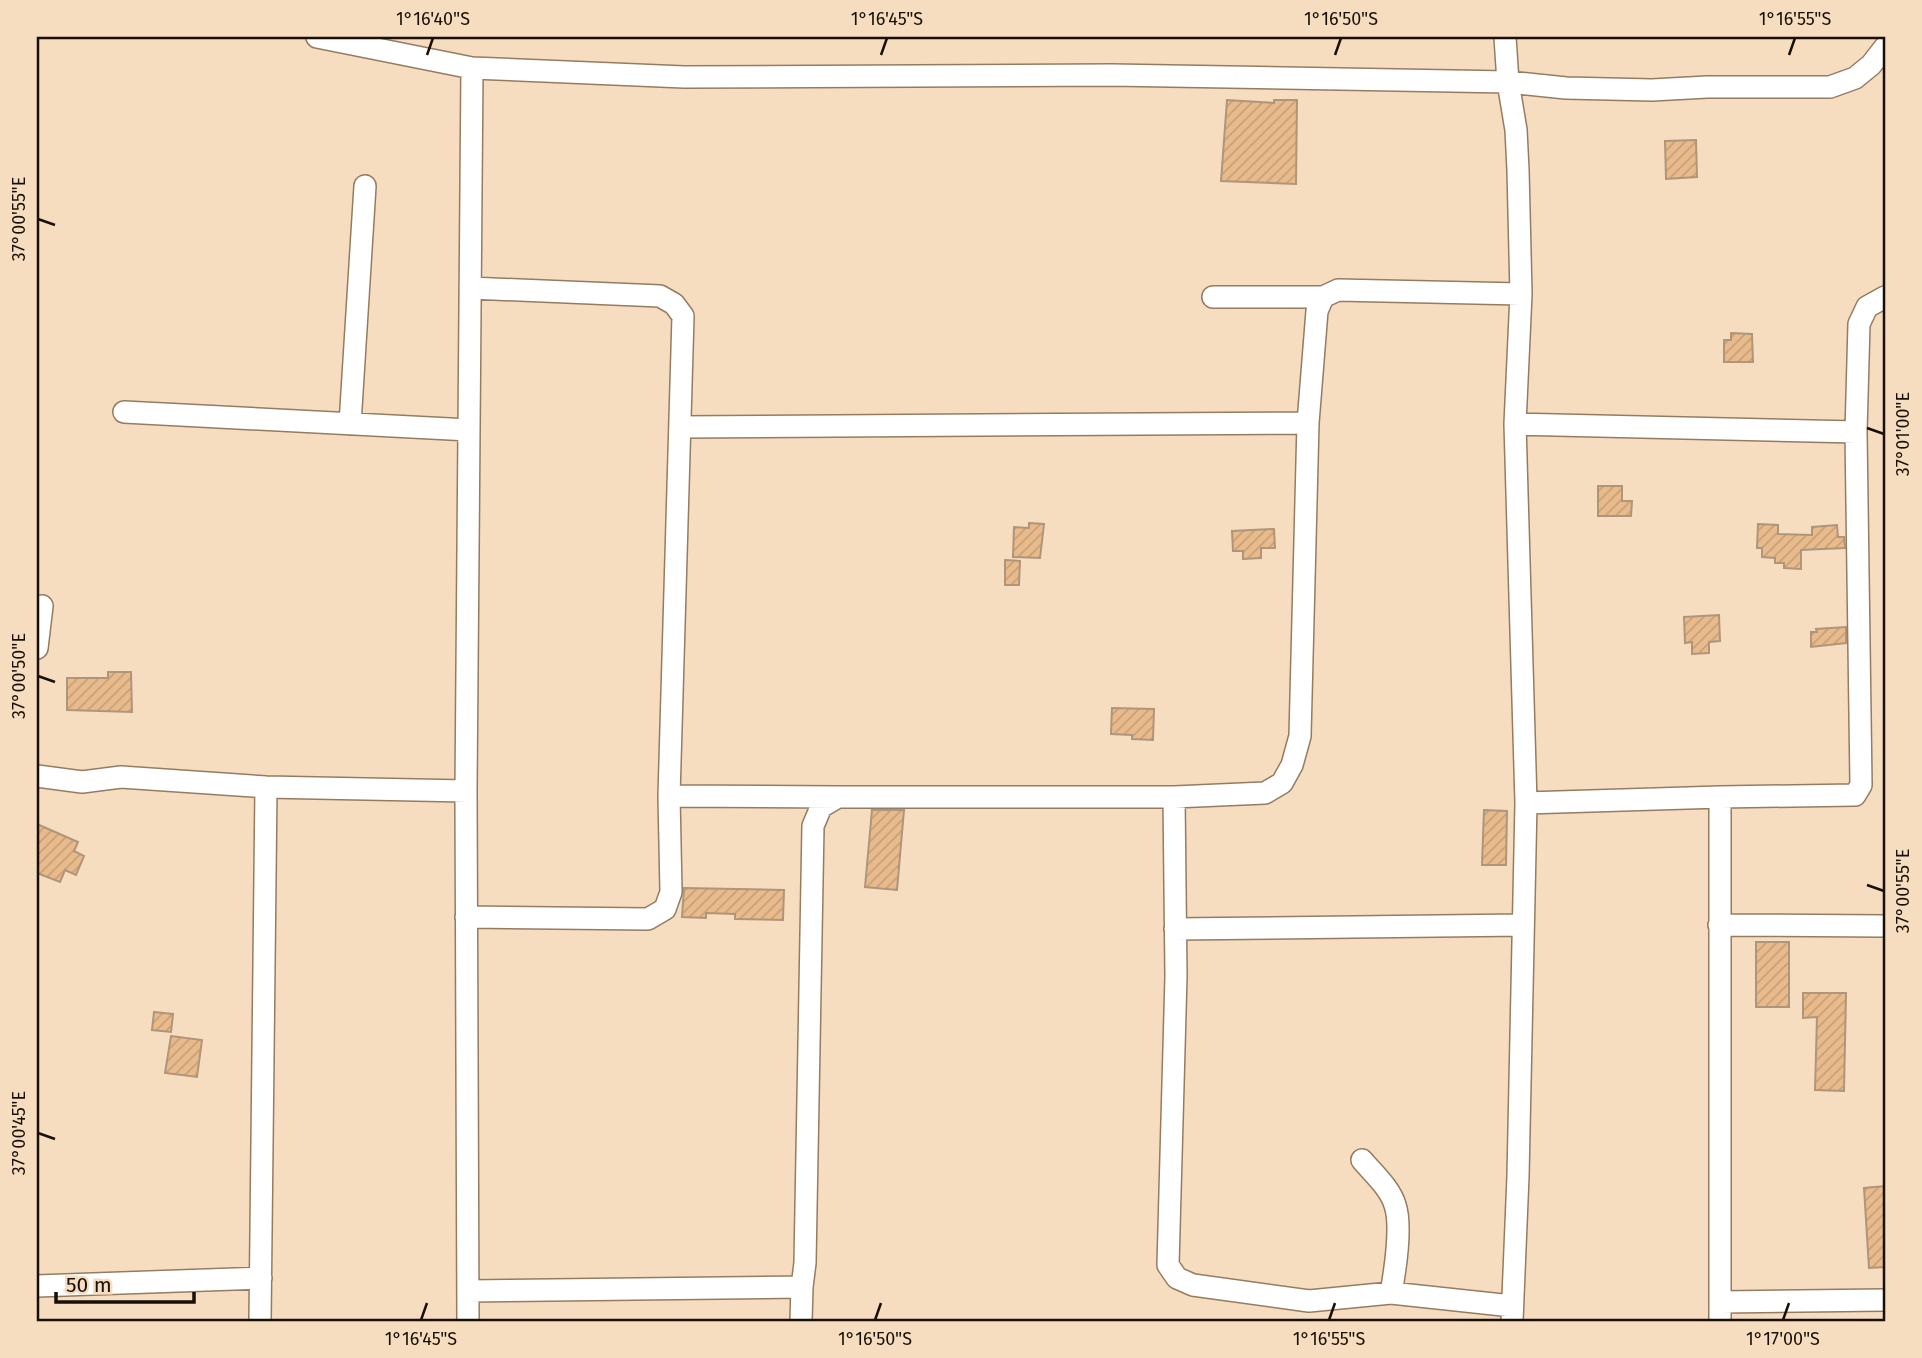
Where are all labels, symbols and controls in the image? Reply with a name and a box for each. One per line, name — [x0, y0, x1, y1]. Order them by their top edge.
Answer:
text: 1°16'40"S — [396, 8, 470, 30]
text: 1°16'45"S — [851, 8, 923, 30]
text: 1°16'50"S — [1304, 8, 1378, 30]
text: 1°16'55"S — [1759, 8, 1831, 30]
text: 37°00'55"E — [8, 177, 30, 261]
text: 37°01'00"E — [1892, 392, 1914, 476]
text: 37°00'50"E — [8, 633, 30, 719]
text: 37°00'55"E — [1892, 849, 1914, 933]
text: 37°00'45"E — [8, 1091, 30, 1175]
scale bar — [56, 1260, 194, 1304]
text: 50 m — [66, 1272, 112, 1298]
text: 1°16'45"S — [385, 1328, 457, 1350]
text: 1°16'50"S — [838, 1328, 912, 1350]
text: 1°16'55"S — [1293, 1328, 1365, 1350]
text: 1°17'00"S — [1746, 1328, 1820, 1350]

